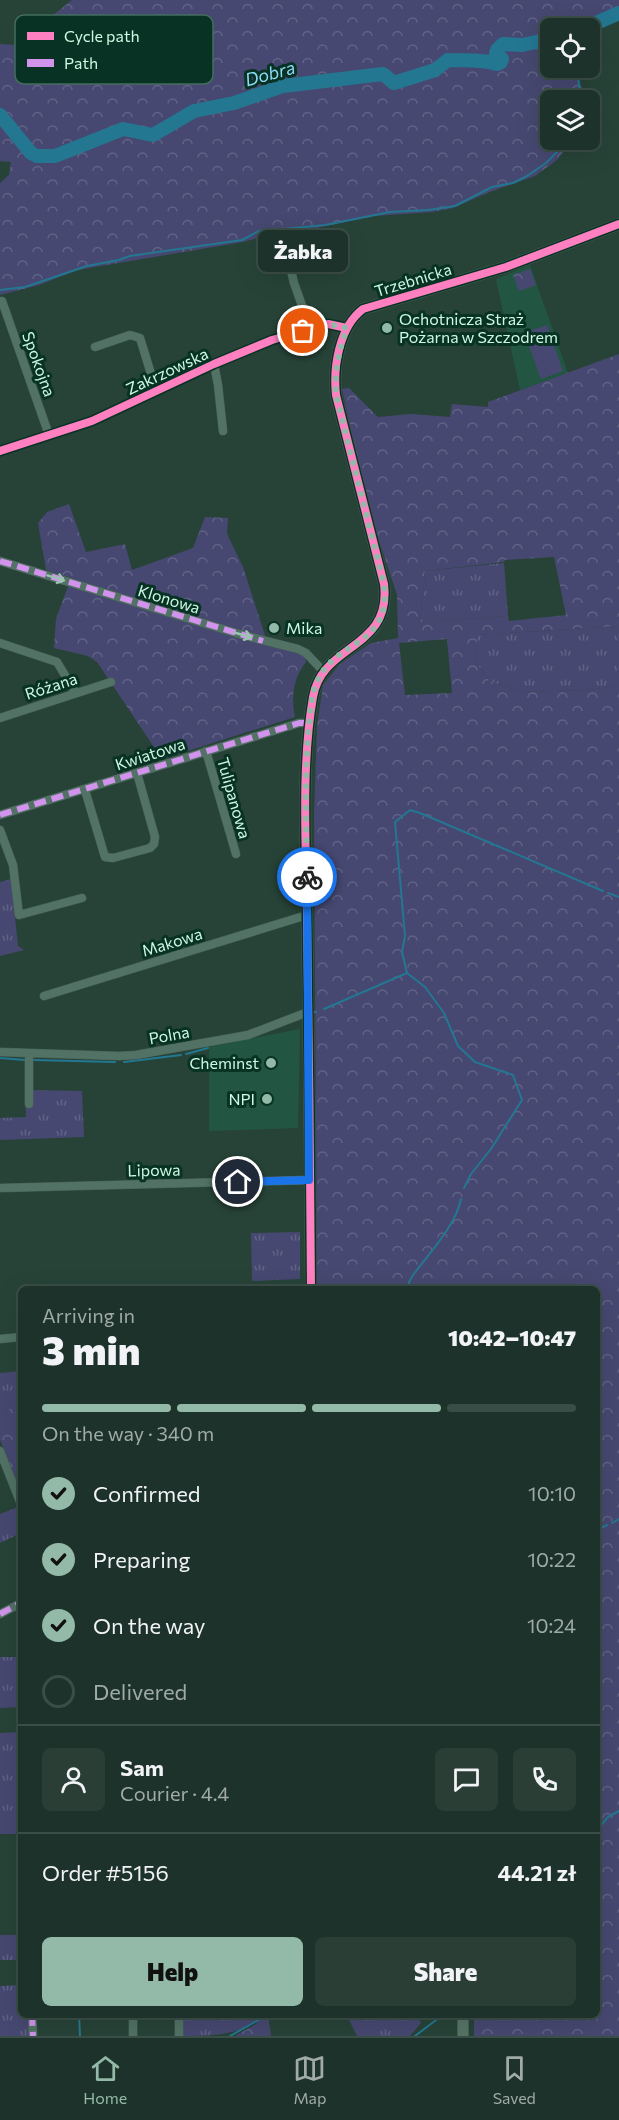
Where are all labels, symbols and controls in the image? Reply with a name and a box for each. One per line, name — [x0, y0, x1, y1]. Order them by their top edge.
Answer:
legend — [15, 15, 213, 84]
map controls — [540, 18, 600, 150]
button: locate — [540, 18, 600, 78]
text: Cycle path — [64, 26, 140, 45]
text: Path — [64, 53, 98, 72]
water label: Dobra — [242, 56, 297, 90]
button: layers — [540, 90, 600, 150]
callout: Żabka — [258, 229, 348, 271]
text: Żabka — [274, 239, 332, 263]
street label: Trzebnicka — [372, 259, 454, 300]
pin — [277, 305, 328, 356]
place label: Ochotnicza Straż Pożarna w Szczodrem — [399, 309, 558, 346]
icon: bag — [286, 314, 319, 347]
marker: Ochotnicza Straż Pożarna w Szczodrem — [380, 321, 394, 335]
street label: Spokojna — [19, 329, 60, 399]
street label: Zakrzowska — [123, 343, 211, 398]
one-way arrow — [46, 574, 65, 585]
street label: Klonowa — [136, 580, 202, 617]
place label: Mika — [286, 618, 322, 637]
marker: Mika — [267, 621, 281, 635]
one-way arrow — [233, 630, 252, 641]
street label: Różana — [22, 668, 79, 703]
street label: Kwiatowa — [113, 733, 187, 774]
street label: Tulipanowa — [214, 755, 255, 841]
courier — [277, 847, 337, 907]
icon: bike — [291, 861, 324, 894]
street label: Makowa — [139, 923, 204, 960]
street label: Polna — [147, 1022, 191, 1047]
place label: Cheminst — [189, 1053, 259, 1072]
marker: Cheminst — [264, 1056, 278, 1070]
place label: NPI — [228, 1089, 255, 1108]
marker: NPI — [260, 1092, 274, 1106]
pin — [212, 1156, 263, 1207]
street label: Lipowa — [127, 1160, 181, 1179]
icon: home — [221, 1165, 254, 1198]
text: Arriving in — [42, 1303, 135, 1327]
text: 10:42–10:47 — [448, 1324, 576, 1351]
text: 3 min — [42, 1325, 140, 1373]
text: On the way · 340 m — [42, 1421, 214, 1445]
icon: check — [42, 1477, 75, 1510]
text: Confirmed — [93, 1480, 200, 1507]
text: 10:10 — [528, 1481, 576, 1505]
icon: check — [42, 1543, 75, 1576]
text: Preparing — [93, 1546, 190, 1573]
text: 10:22 — [528, 1547, 576, 1571]
icon: check — [42, 1609, 75, 1642]
text: On the way — [93, 1612, 205, 1639]
text: 10:24 — [527, 1613, 576, 1637]
text: Delivered — [93, 1678, 187, 1705]
button: person — [42, 1748, 105, 1811]
button: chat — [435, 1748, 498, 1811]
button: phone — [513, 1748, 576, 1811]
text: Sam — [120, 1754, 164, 1781]
text: Courier · 4.4 — [120, 1781, 229, 1805]
text: Order #5156 — [42, 1859, 169, 1886]
text: 44.21 zł — [497, 1859, 576, 1886]
button: Help — [42, 1937, 303, 2006]
button: Share — [315, 1937, 576, 2006]
tab: Home — [83, 2052, 127, 2107]
tab: Map — [293, 2052, 326, 2107]
tab: Saved — [493, 2052, 536, 2107]

